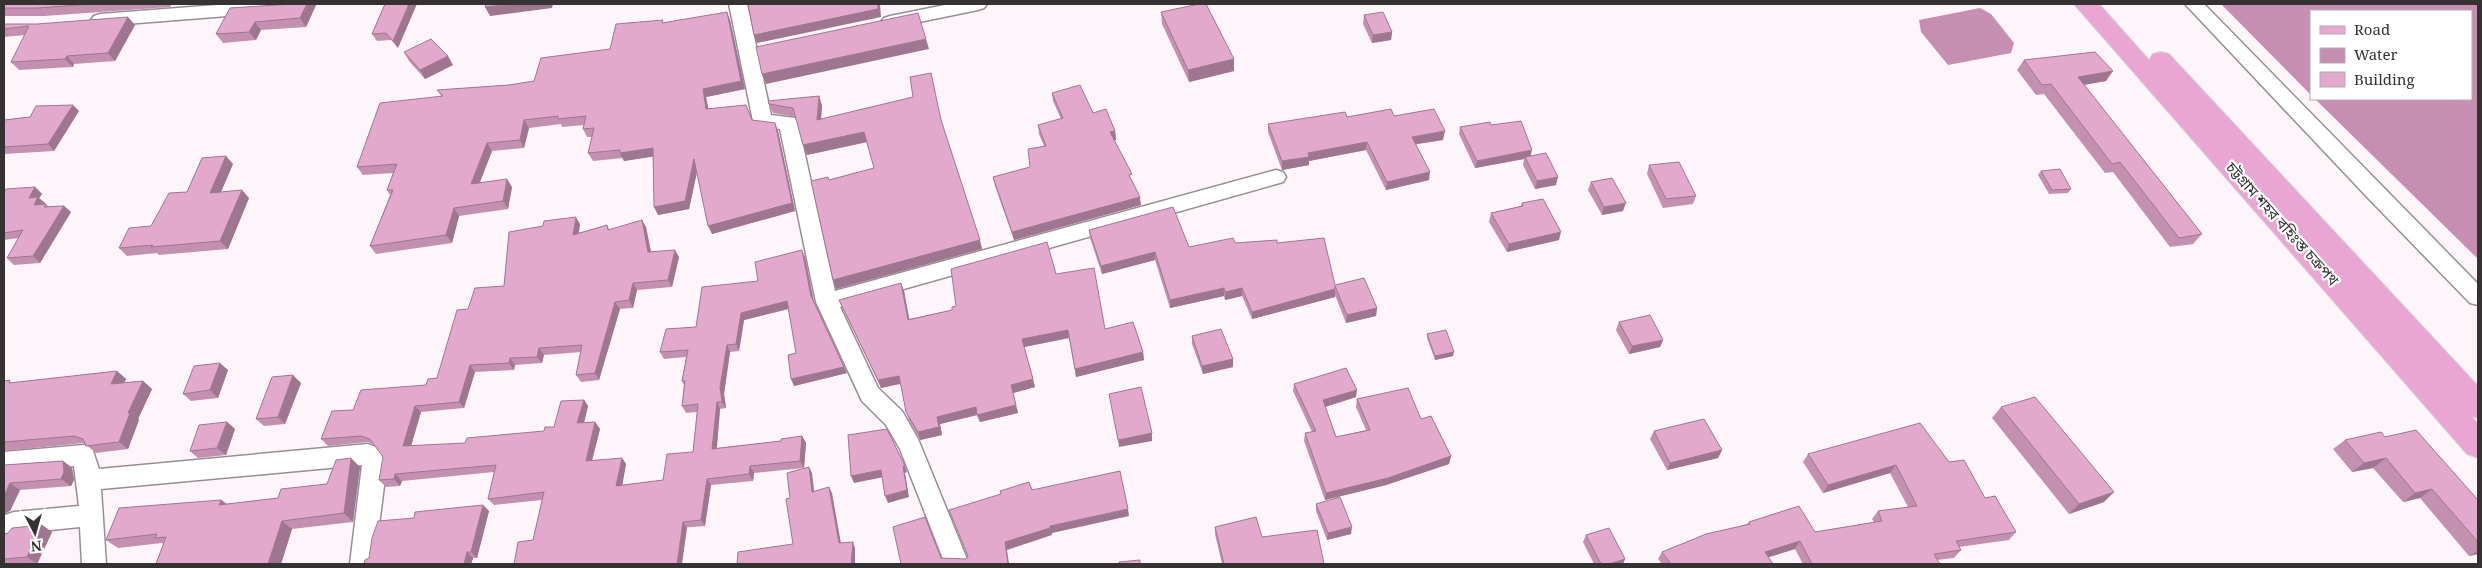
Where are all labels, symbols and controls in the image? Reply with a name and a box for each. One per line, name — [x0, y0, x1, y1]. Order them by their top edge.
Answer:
legend — [2310, 10, 2472, 100]
text: Road — [2354, 19, 2390, 39]
text: Water — [2354, 44, 2397, 64]
text: Building — [2354, 69, 2415, 89]
street label: চট্টগ্রাম শহর বহিঃস্ত চক্রপথ — [2221, 157, 2344, 290]
north arrow — [10, 508, 60, 558]
text: N — [30, 536, 43, 556]

